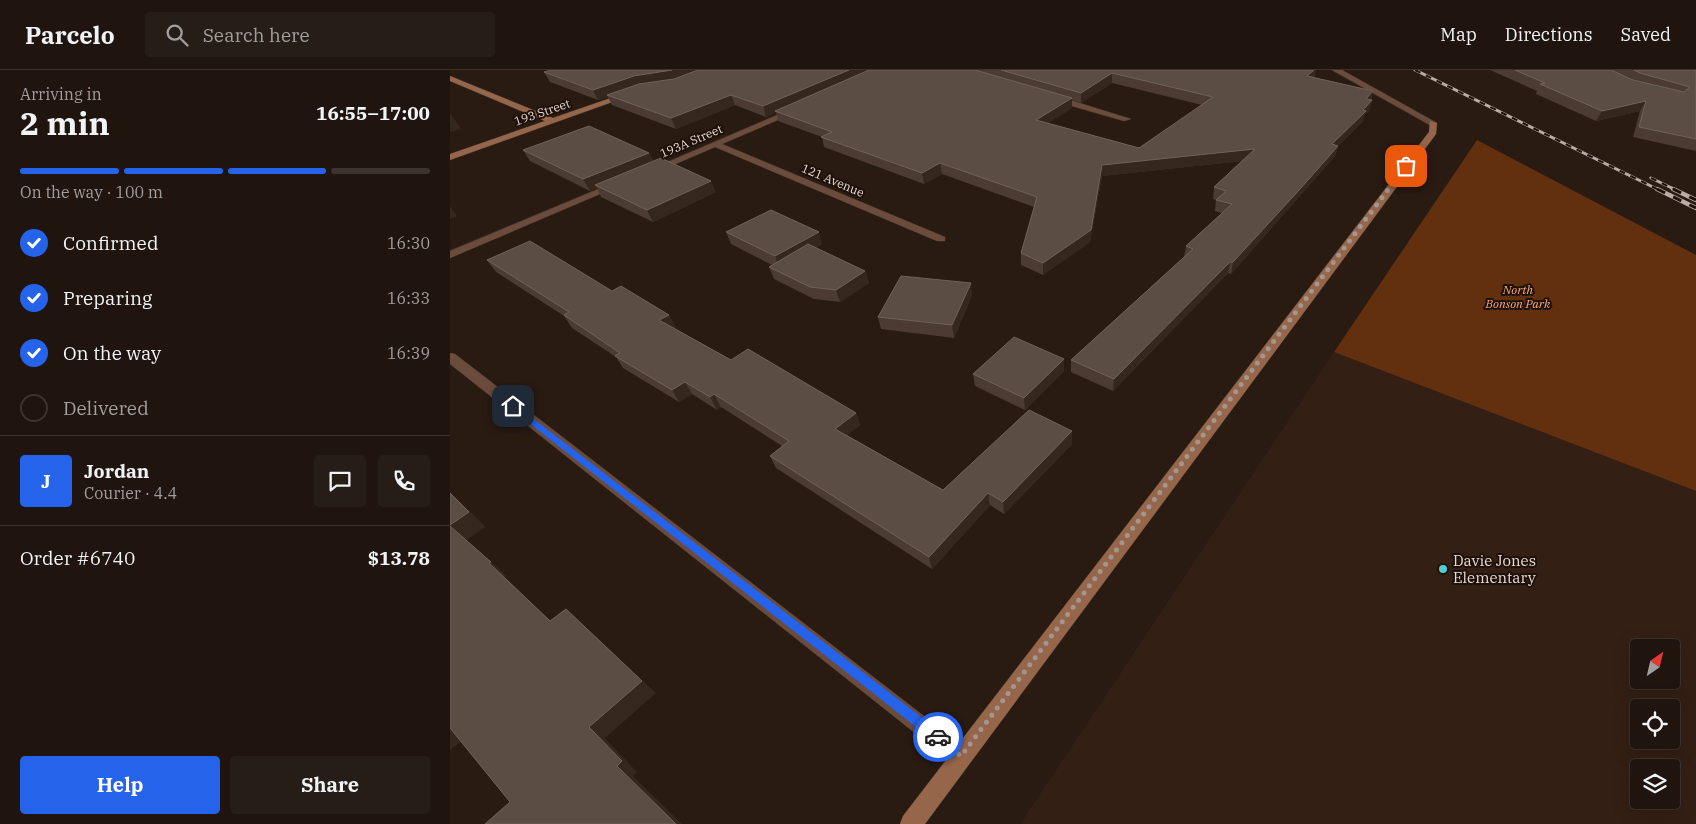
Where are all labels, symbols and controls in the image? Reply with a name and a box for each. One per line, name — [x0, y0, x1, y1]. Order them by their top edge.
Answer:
search box — [145, 12, 495, 57]
text: Parcelo — [25, 19, 115, 51]
icon: search — [163, 21, 191, 49]
text: Search here — [203, 23, 310, 47]
text: Map — [1440, 23, 1477, 46]
text: Directions — [1505, 23, 1593, 46]
text: Saved — [1621, 23, 1671, 46]
text: Arriving in — [20, 84, 102, 104]
street label: 193 Street — [512, 95, 572, 129]
text: 16:55–17:00 — [316, 101, 430, 125]
text: 2 min — [20, 102, 110, 144]
street label: 193A Street — [658, 121, 724, 161]
pin — [1385, 145, 1427, 187]
icon: bag — [1392, 152, 1420, 180]
street label: 121 Avenue — [799, 160, 867, 200]
text: On the way · 100 m — [20, 182, 163, 202]
icon: check — [20, 229, 48, 257]
text: Confirmed — [63, 231, 158, 255]
text: 16:30 — [387, 233, 430, 253]
park label: North Bonson Park — [1485, 282, 1551, 311]
icon: check — [20, 284, 48, 312]
text: Preparing — [63, 286, 152, 310]
text: 16:33 — [387, 288, 430, 308]
icon: check — [20, 339, 48, 367]
text: On the way — [63, 341, 161, 365]
text: 16:39 — [387, 343, 430, 363]
pin — [492, 385, 534, 427]
icon: home — [499, 392, 527, 420]
text: Delivered — [63, 396, 149, 420]
button: chat — [314, 455, 366, 507]
button: phone — [378, 455, 430, 507]
text: Jordan — [84, 459, 149, 483]
text: J — [41, 469, 51, 493]
text: Courier · 4.4 — [84, 483, 177, 503]
text: Order #6740 — [20, 546, 135, 570]
text: $13.78 — [368, 546, 430, 570]
place label: Davie Jones Elementary — [1453, 551, 1536, 587]
marker: Davie Jones Elementary — [1437, 563, 1449, 575]
north arrow — [1630, 639, 1680, 689]
map controls — [1630, 639, 1680, 809]
button: locate — [1630, 699, 1680, 749]
courier — [913, 712, 963, 762]
icon: car — [924, 723, 952, 751]
button: Help — [20, 756, 220, 814]
button: Share — [230, 756, 430, 814]
button: layers — [1630, 759, 1680, 809]

